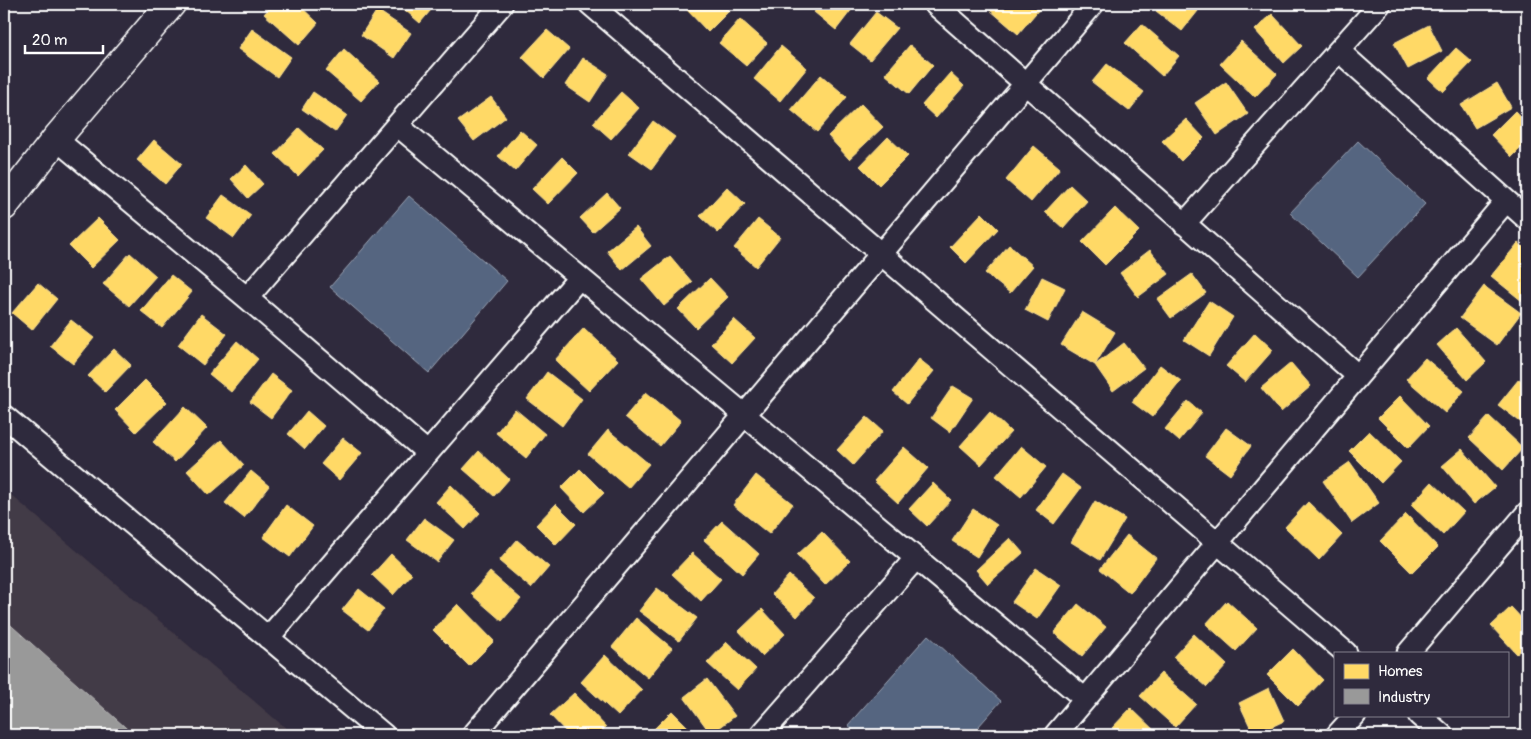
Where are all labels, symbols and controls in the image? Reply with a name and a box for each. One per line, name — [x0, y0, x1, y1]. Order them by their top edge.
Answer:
scale bar — [25, 22, 102, 54]
text: 20 m — [32, 31, 67, 50]
legend — [1334, 652, 1508, 716]
text: Homes — [1378, 662, 1423, 681]
text: Industry — [1378, 688, 1431, 707]

